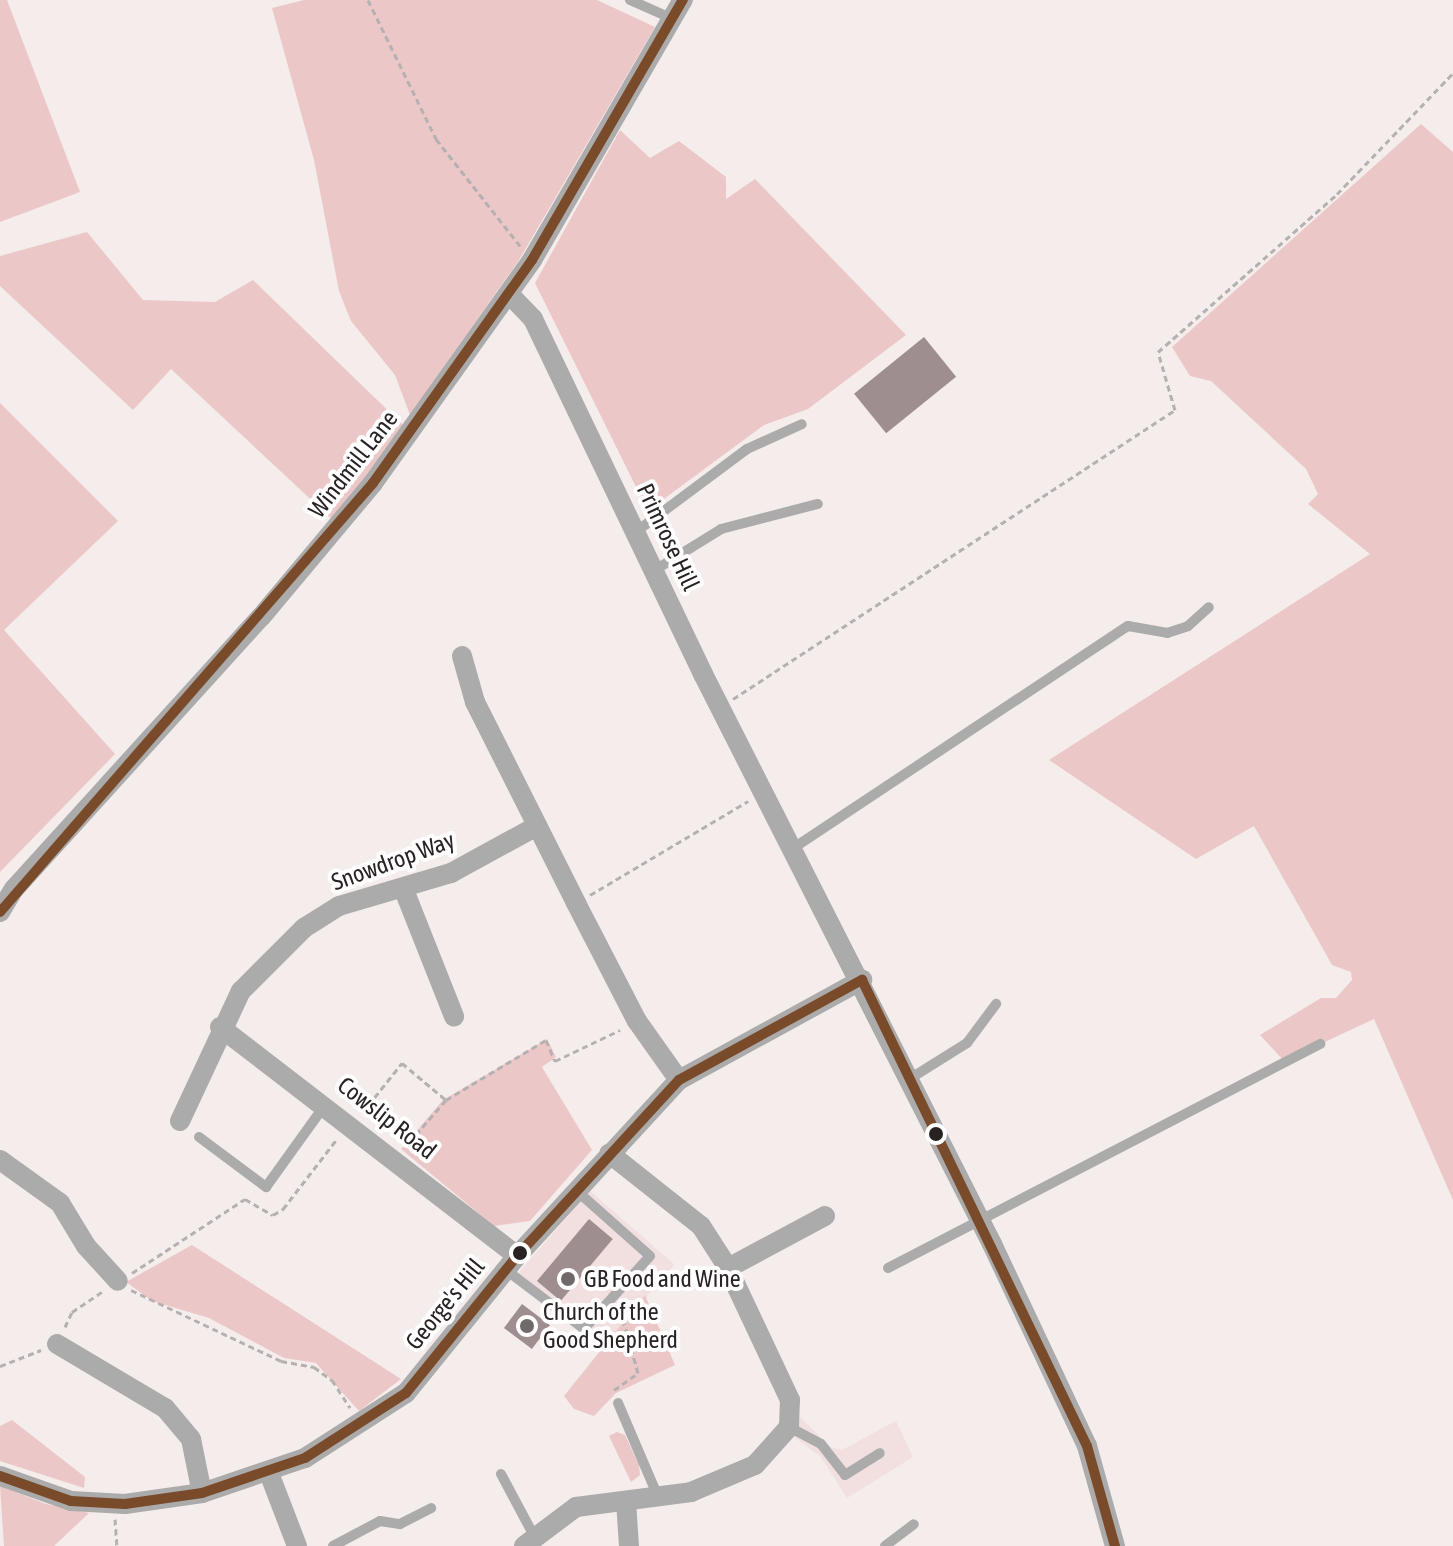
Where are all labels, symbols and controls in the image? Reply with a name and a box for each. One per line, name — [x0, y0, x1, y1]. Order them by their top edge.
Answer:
street label: Windmill Lane — [302, 405, 404, 523]
street label: Primrose Hill — [631, 479, 705, 595]
street label: Snowdrop Way — [327, 825, 459, 897]
street label: Cowslip Road — [332, 1071, 442, 1165]
unlabelled marker — [928, 1126, 944, 1142]
unlabelled marker — [512, 1245, 528, 1261]
street label: George's Hill — [400, 1253, 490, 1355]
place label: GB Food and Wine — [584, 1265, 741, 1293]
marker: GB Food and Wine — [559, 1270, 577, 1288]
place label: Church of the Good Shepherd — [543, 1298, 678, 1354]
marker: Church of the Good Shepherd — [518, 1317, 536, 1335]

